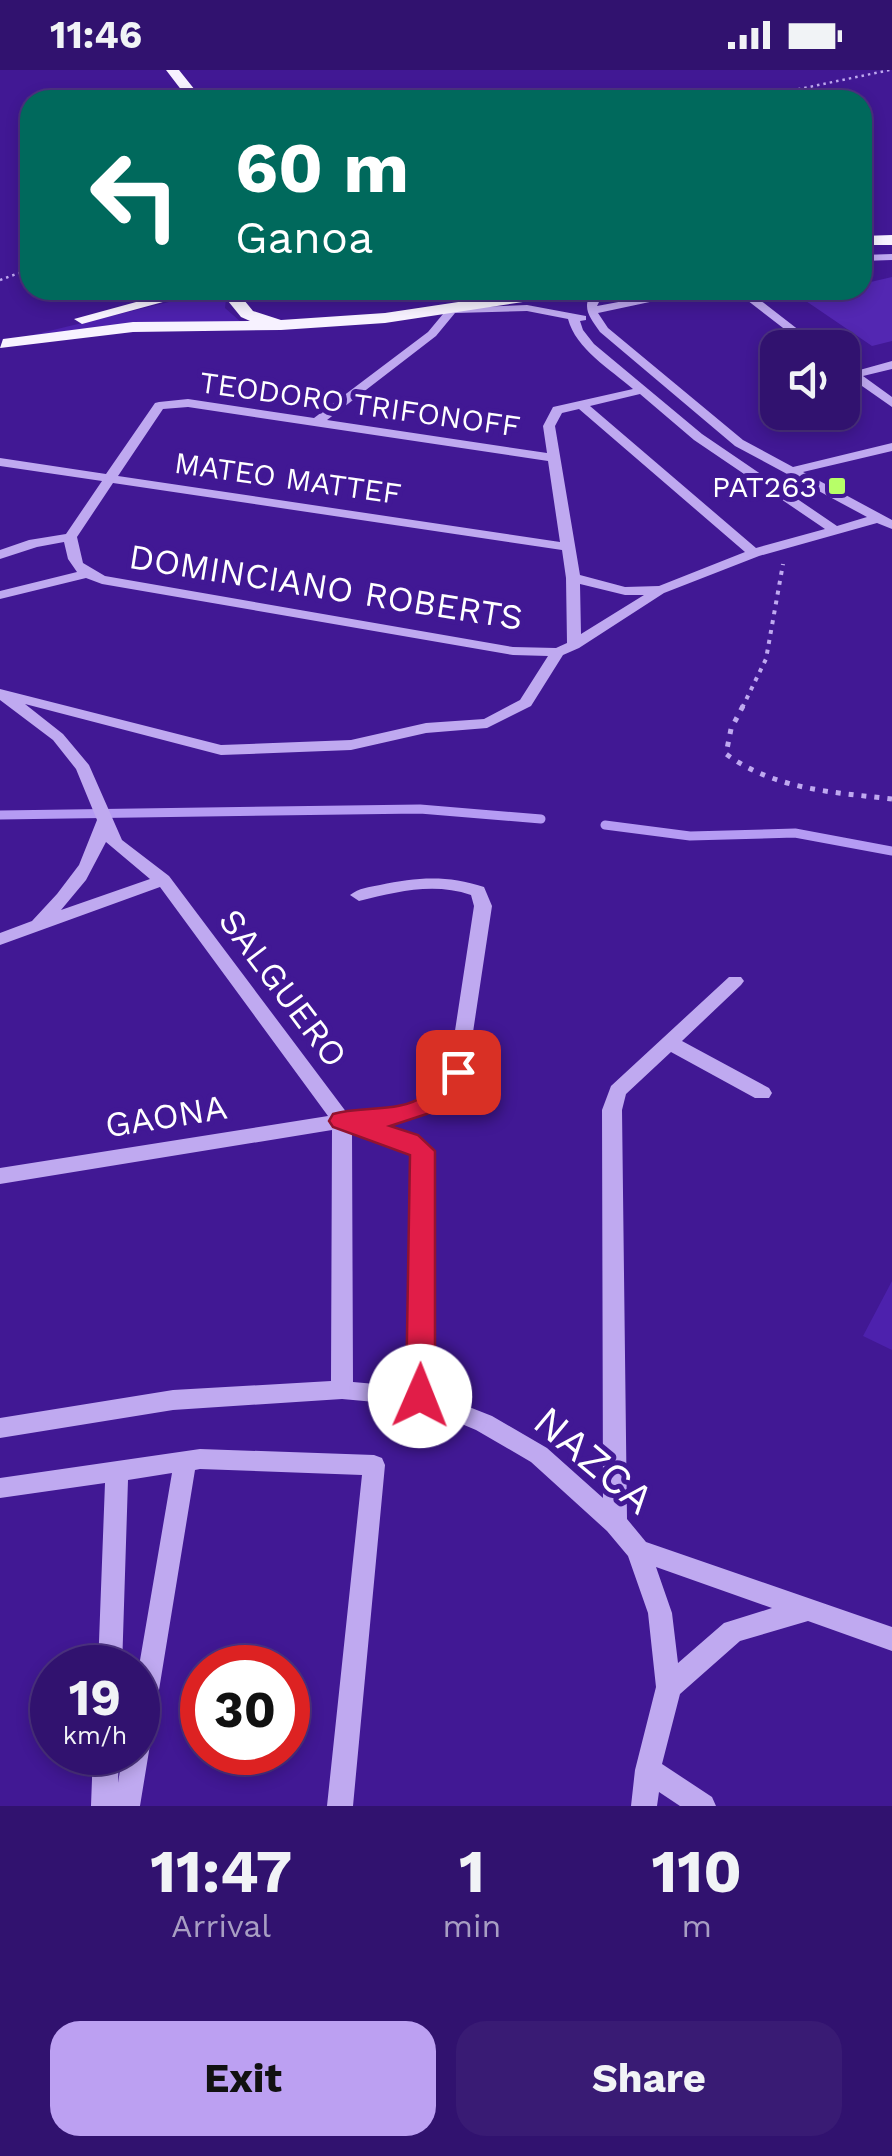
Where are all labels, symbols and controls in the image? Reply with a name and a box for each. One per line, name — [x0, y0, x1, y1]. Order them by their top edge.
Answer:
text: 11:46 — [50, 13, 142, 57]
text: 60 m — [235, 127, 409, 209]
icon: left — [70, 130, 200, 260]
text: Ganoa — [235, 211, 373, 264]
map controls — [760, 330, 860, 430]
button: sound — [760, 330, 860, 430]
street label: TEODORO TRIFONOFF — [197, 364, 523, 444]
street label: MATEO MATTEF — [172, 445, 404, 511]
place label: PAT263 — [712, 469, 817, 504]
marker: PAT263 — [826, 475, 848, 497]
street label: DOMINCIANO ROBERTS — [126, 535, 526, 639]
street label: SALGUERO — [210, 901, 356, 1075]
pin — [416, 1030, 501, 1115]
icon: arrive — [431, 1045, 486, 1100]
street label: GAONA — [102, 1086, 230, 1146]
position arrow — [368, 1344, 472, 1448]
street label: NAZCA — [524, 1396, 664, 1524]
speed limit sign: 30 — [180, 1645, 310, 1775]
text: 19 — [69, 1668, 121, 1727]
text: km/h — [63, 1721, 127, 1750]
text: 11:47 — [150, 1836, 292, 1907]
text: 1 — [459, 1836, 485, 1907]
text: 110 — [651, 1836, 742, 1907]
text: Arrival — [171, 1907, 271, 1945]
text: min — [442, 1907, 501, 1945]
text: m — [681, 1907, 712, 1945]
button: Exit — [50, 2021, 436, 2136]
button: Share — [456, 2021, 842, 2136]

